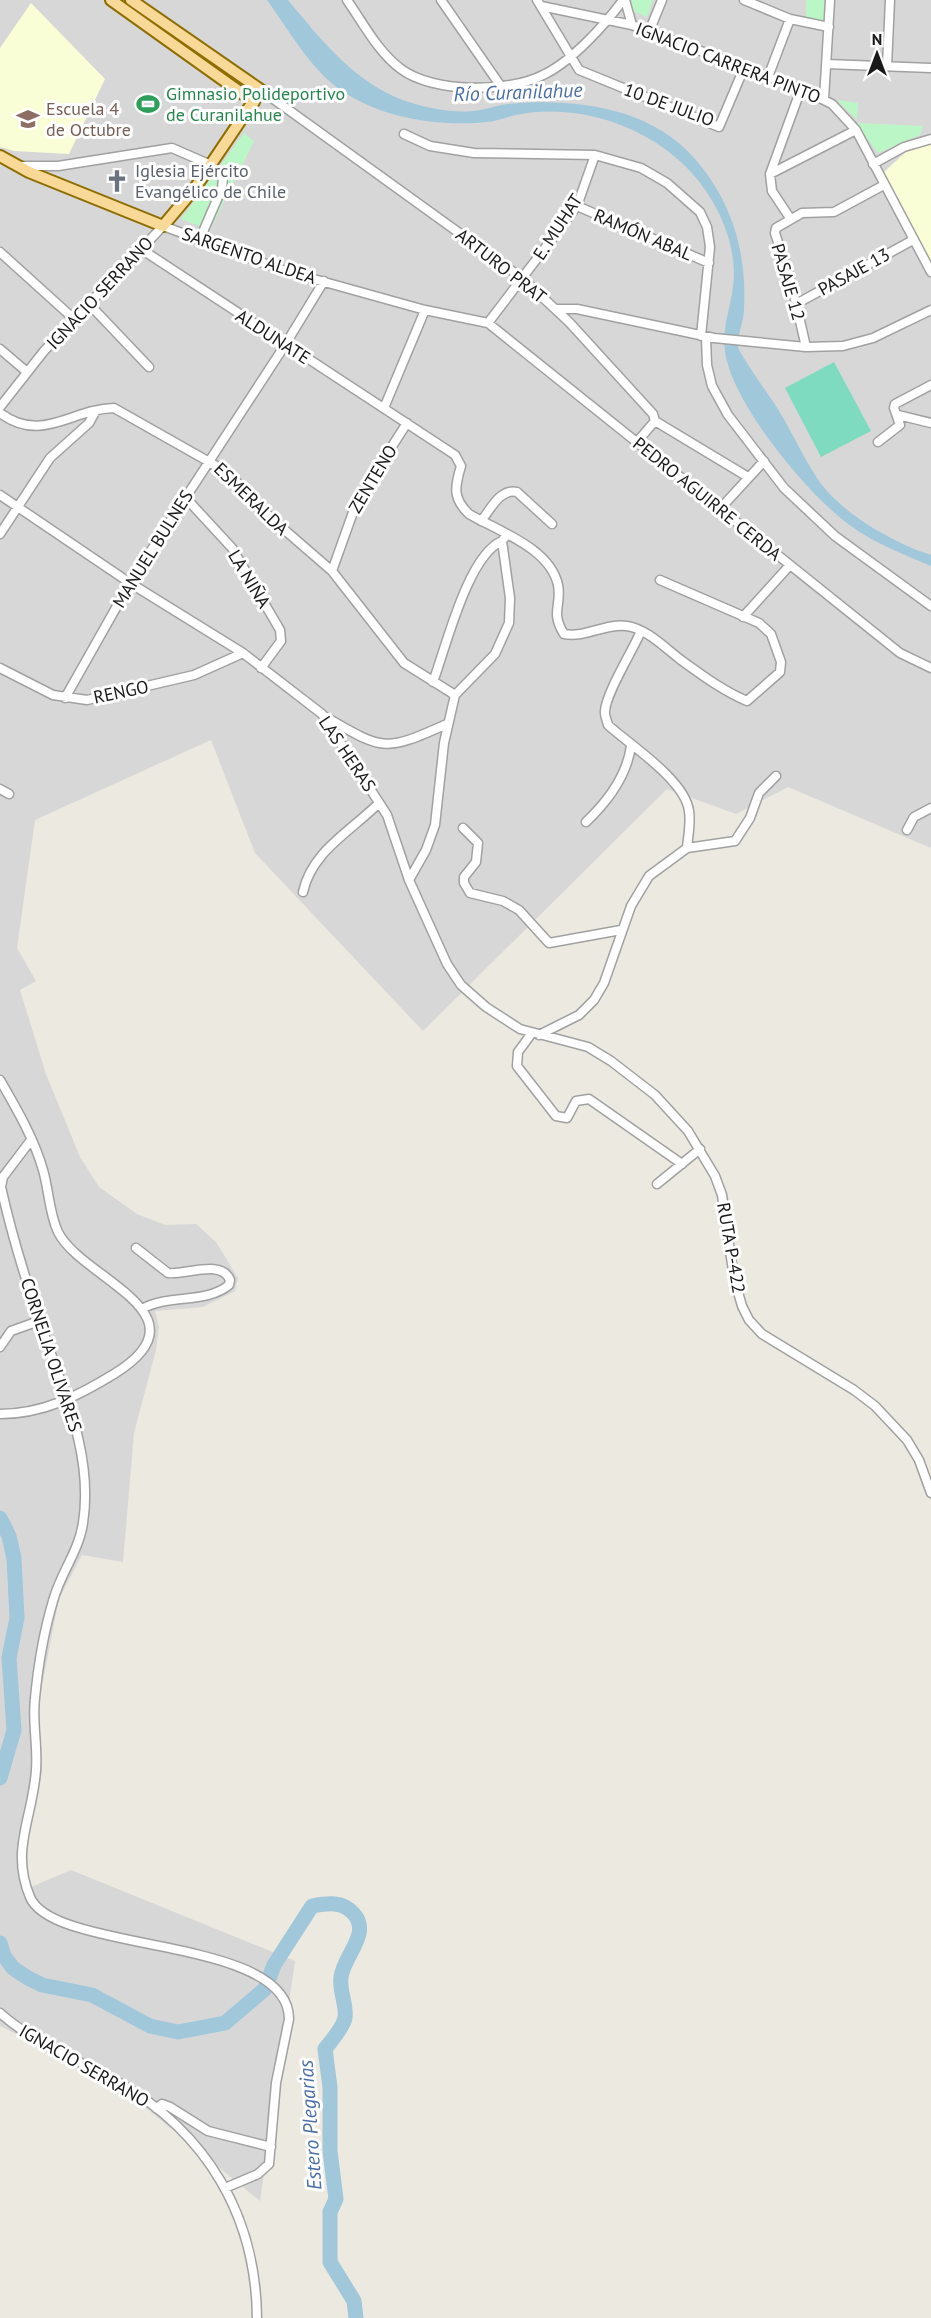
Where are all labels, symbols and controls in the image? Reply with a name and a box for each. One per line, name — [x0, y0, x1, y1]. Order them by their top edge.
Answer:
street label: IGNACIO CARRERA PINTO — [632, 17, 824, 108]
north arrow — [847, 24, 907, 84]
text: N — [872, 29, 882, 49]
water label: Río Curanilahue — [453, 77, 584, 107]
street label: 10 DE JULIO — [621, 78, 717, 131]
place label: Gimnasio Polideportivo de Curanilahue — [166, 82, 345, 126]
sports icon: Gimnasio Polideportivo de Curanilahue — [135, 91, 161, 117]
place label: Escuela 4 de Octubre — [46, 97, 131, 141]
school or university icon: Escuela 4 de Octubre — [15, 106, 41, 132]
place label: Iglesia Ejército Evangélico de Chile — [135, 159, 286, 203]
church icon: Iglesia Ejército Evangélico de Chile — [104, 168, 130, 194]
street label: E. MUHAT — [528, 189, 587, 264]
street label: RAMÓN ABAL — [591, 204, 696, 266]
street label: SARGENTO ALDEA — [179, 222, 320, 289]
street label: ARTURO PRAT — [451, 223, 551, 308]
street label: IGNACIO SERRANO — [41, 231, 158, 354]
street label: PASAJE 12 — [767, 241, 810, 323]
street label: PASAJE 13 — [814, 242, 894, 301]
street label: ALDUNATE — [232, 304, 315, 369]
street label: PEDRO AGUIRRE CERDA — [628, 432, 787, 566]
street label: ZENTENO — [343, 440, 402, 517]
street label: ESMERALDA — [209, 457, 294, 540]
street label: MANUEL BULNES — [107, 486, 198, 612]
street label: LA NIÑA — [223, 545, 276, 612]
street label: RENGO — [91, 674, 151, 709]
street label: LAS HERAS — [314, 711, 381, 796]
street label: RUTA P-422 — [712, 1201, 751, 1295]
street label: CORNELIA OLIVARES — [16, 1275, 87, 1435]
street label: IGNACIO SERRANO — [15, 2019, 153, 2112]
water label: Estero Plegarias — [292, 2059, 328, 2191]

